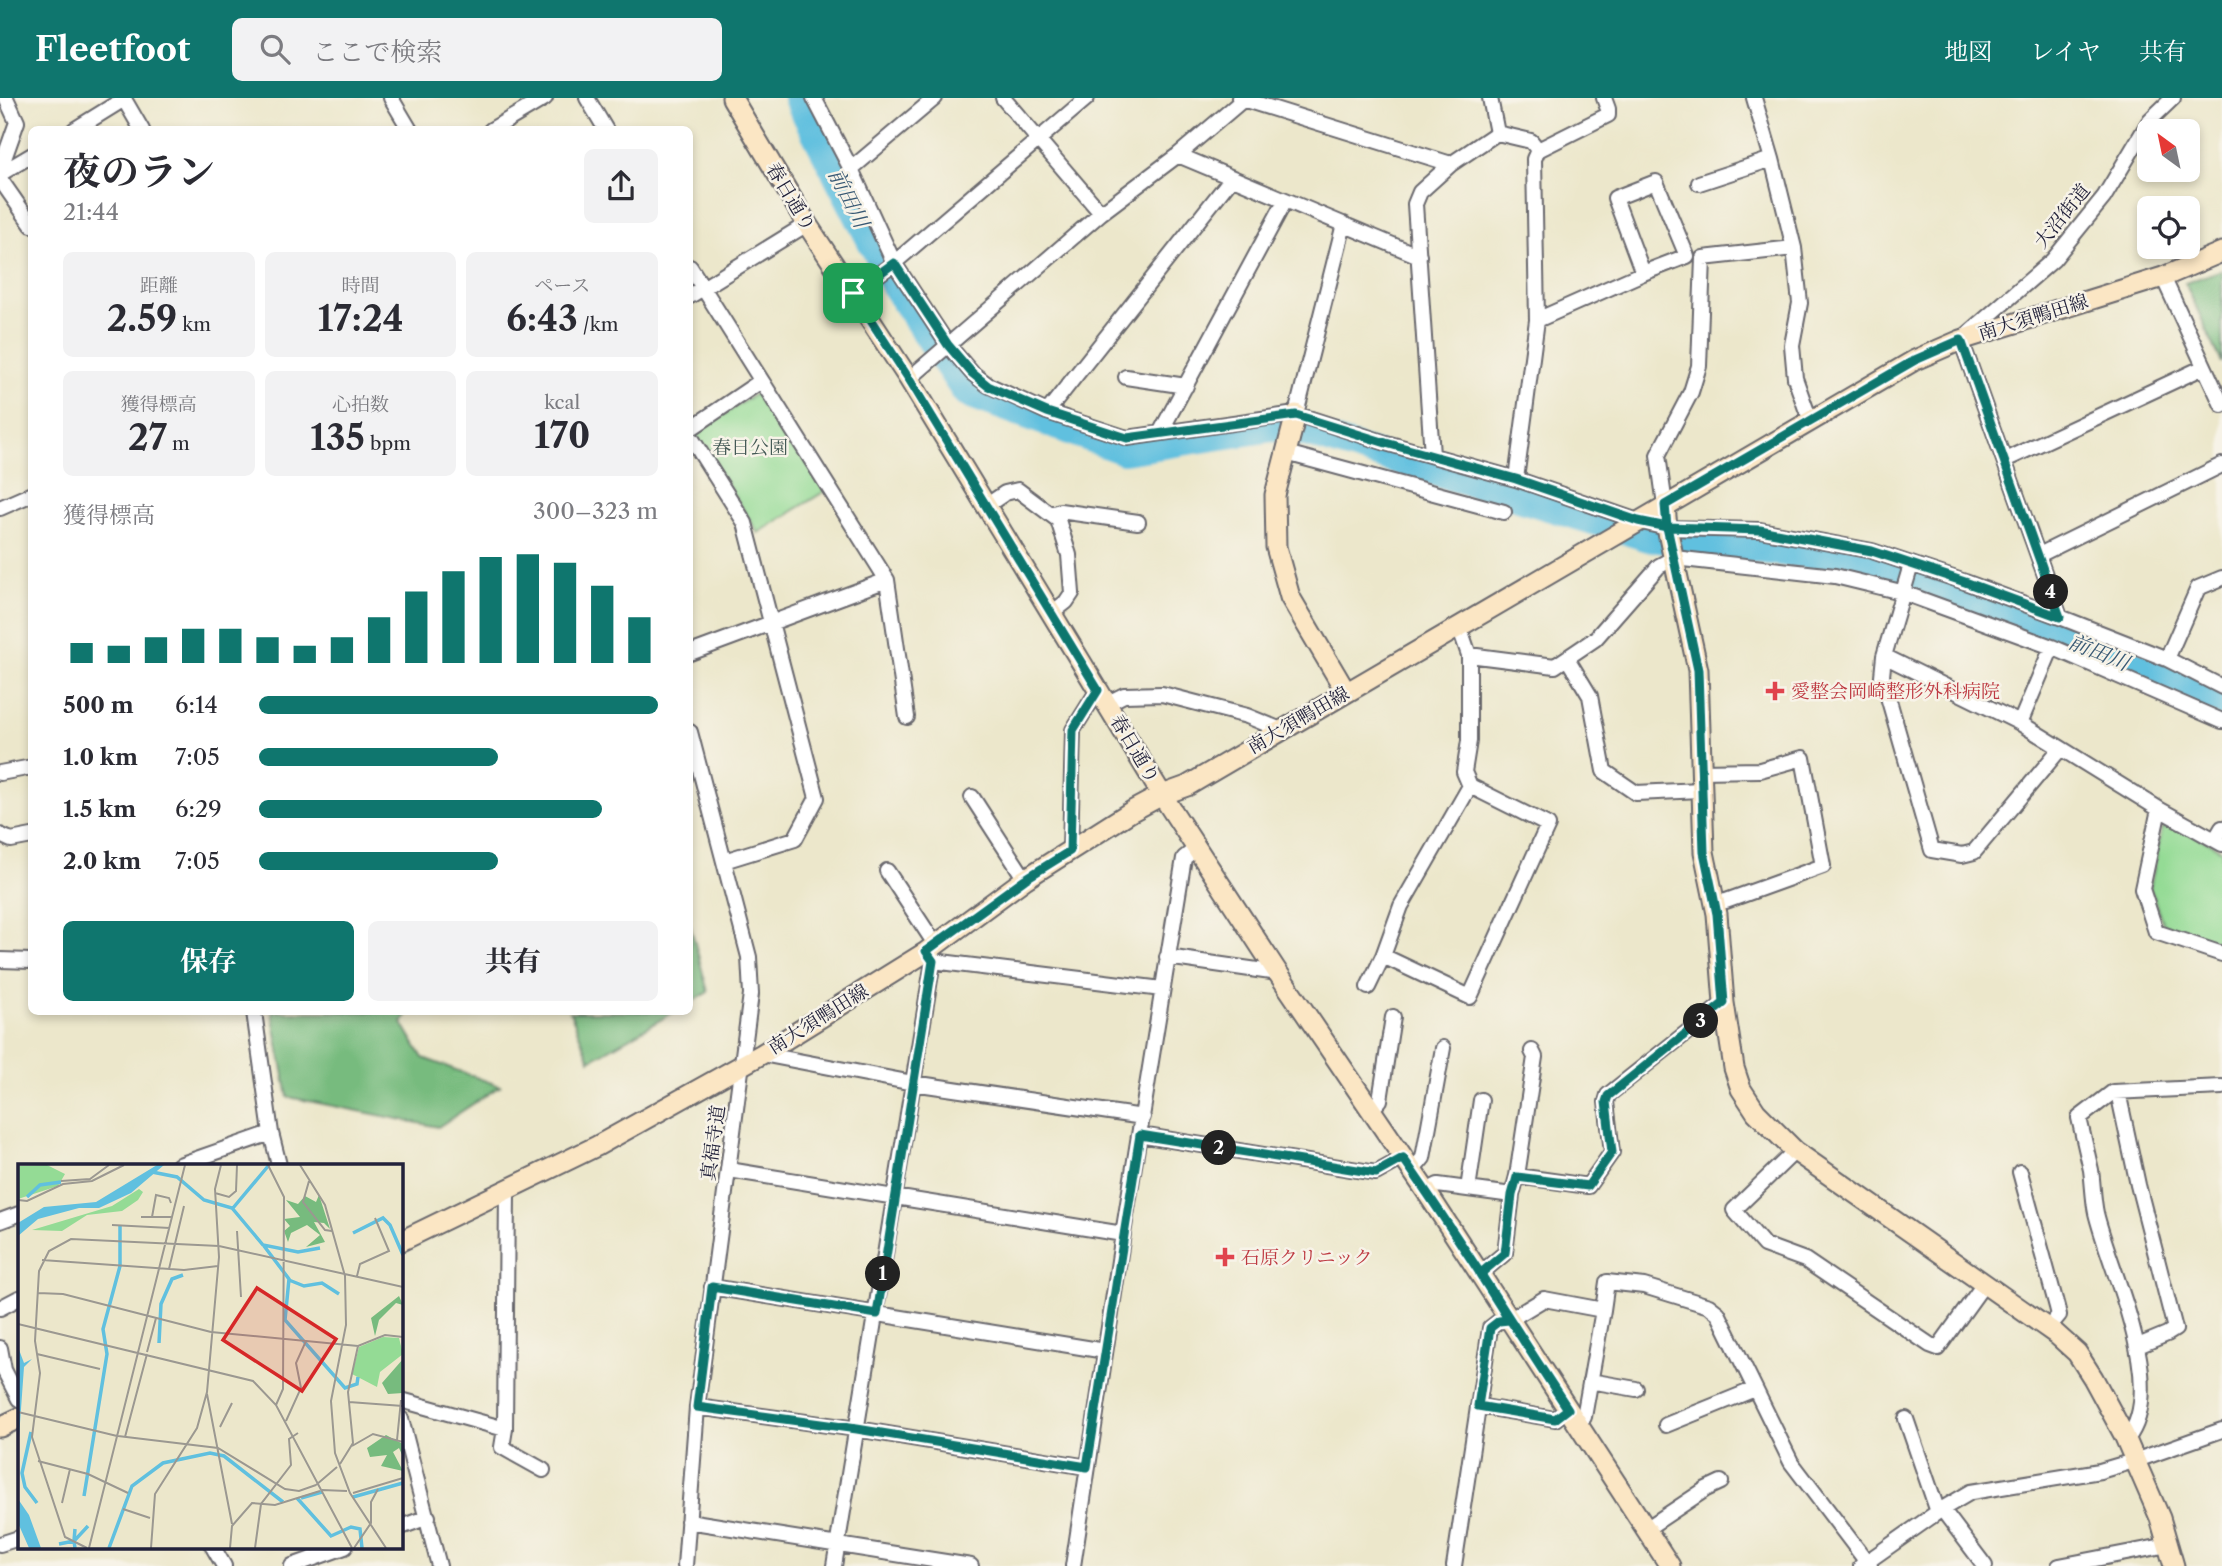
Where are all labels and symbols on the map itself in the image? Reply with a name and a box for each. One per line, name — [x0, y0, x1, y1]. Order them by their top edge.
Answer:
north arrow — [2137, 119, 2200, 182]
street label: 春日通り — [762, 158, 820, 236]
water label: 前田川 — [824, 164, 875, 234]
street label: 大沼街道 — [2029, 179, 2095, 253]
pin — [823, 263, 883, 323]
street label: 南大須鴨田線 — [1975, 289, 2091, 345]
park label: 春日公園 — [712, 436, 788, 459]
pin: 4 — [2034, 574, 2068, 610]
water label: 前田川 — [2065, 629, 2135, 676]
place label: 愛整会岡崎整形外科病院 — [1791, 680, 2000, 703]
marker: 愛整会岡崎整形外科病院 — [1765, 681, 1785, 701]
street label: 南大須鴨田線 — [1243, 682, 1353, 758]
street label: 春日通り — [1106, 710, 1164, 788]
street label: 南大須鴨田線 — [764, 979, 872, 1059]
pin: 3 — [1684, 1004, 1718, 1038]
street label: 真福寺道 — [696, 1104, 730, 1182]
pin: 2 — [1202, 1130, 1236, 1166]
inset map — [18, 1164, 402, 1548]
place label: 石原クリニック — [1241, 1246, 1373, 1269]
marker: 石原クリニック — [1215, 1247, 1235, 1267]
pin: 1 — [866, 1256, 900, 1292]

